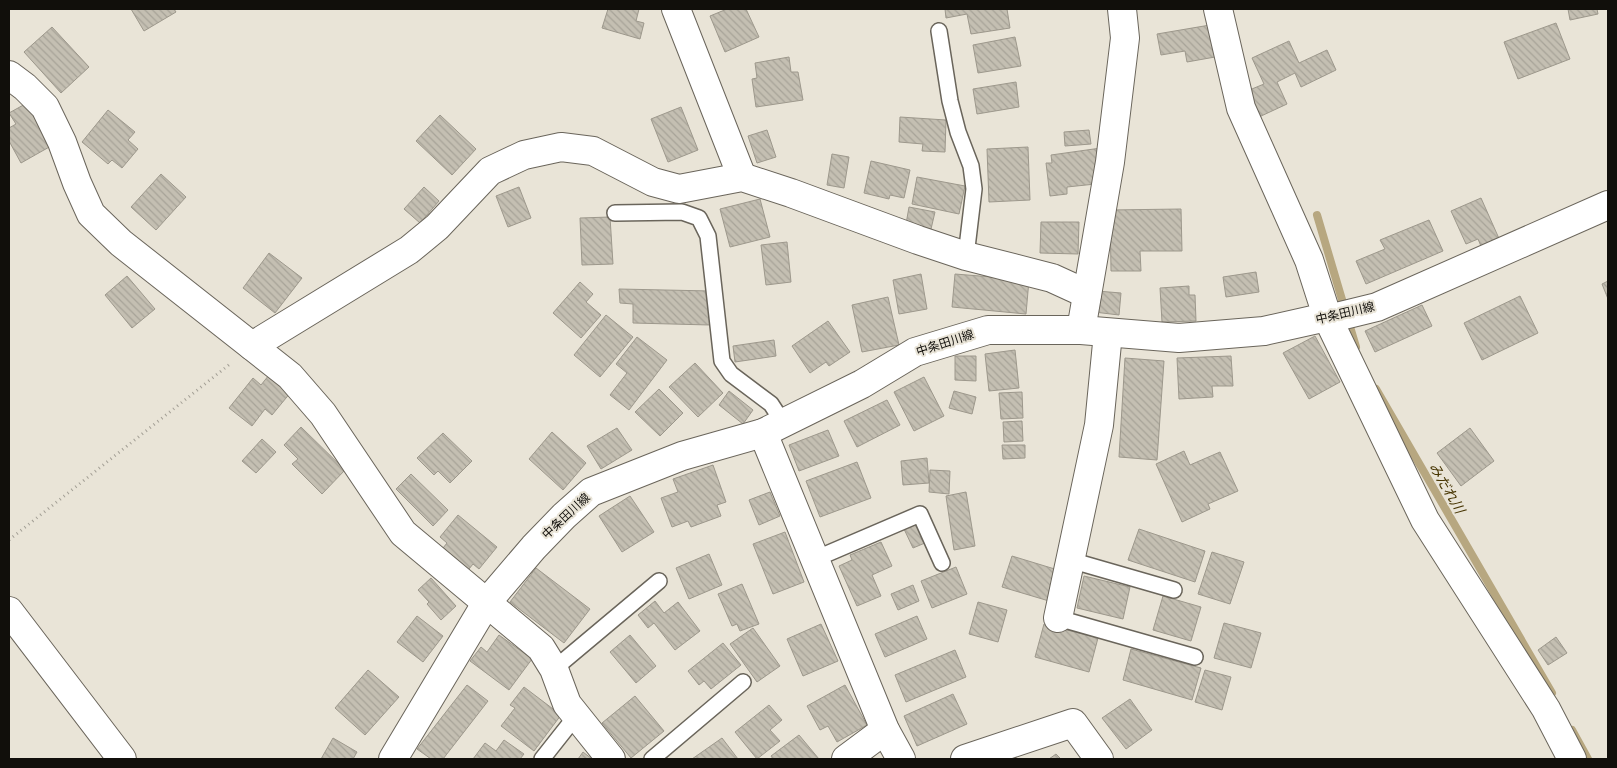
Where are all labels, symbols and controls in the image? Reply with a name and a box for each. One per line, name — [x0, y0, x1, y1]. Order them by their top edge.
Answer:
street label: 中条田川線 — [1314, 297, 1376, 328]
street label: 中条田川線 — [914, 325, 976, 360]
water label: みだれ川 — [1425, 459, 1471, 518]
street label: 中条田川線 — [538, 489, 593, 542]

